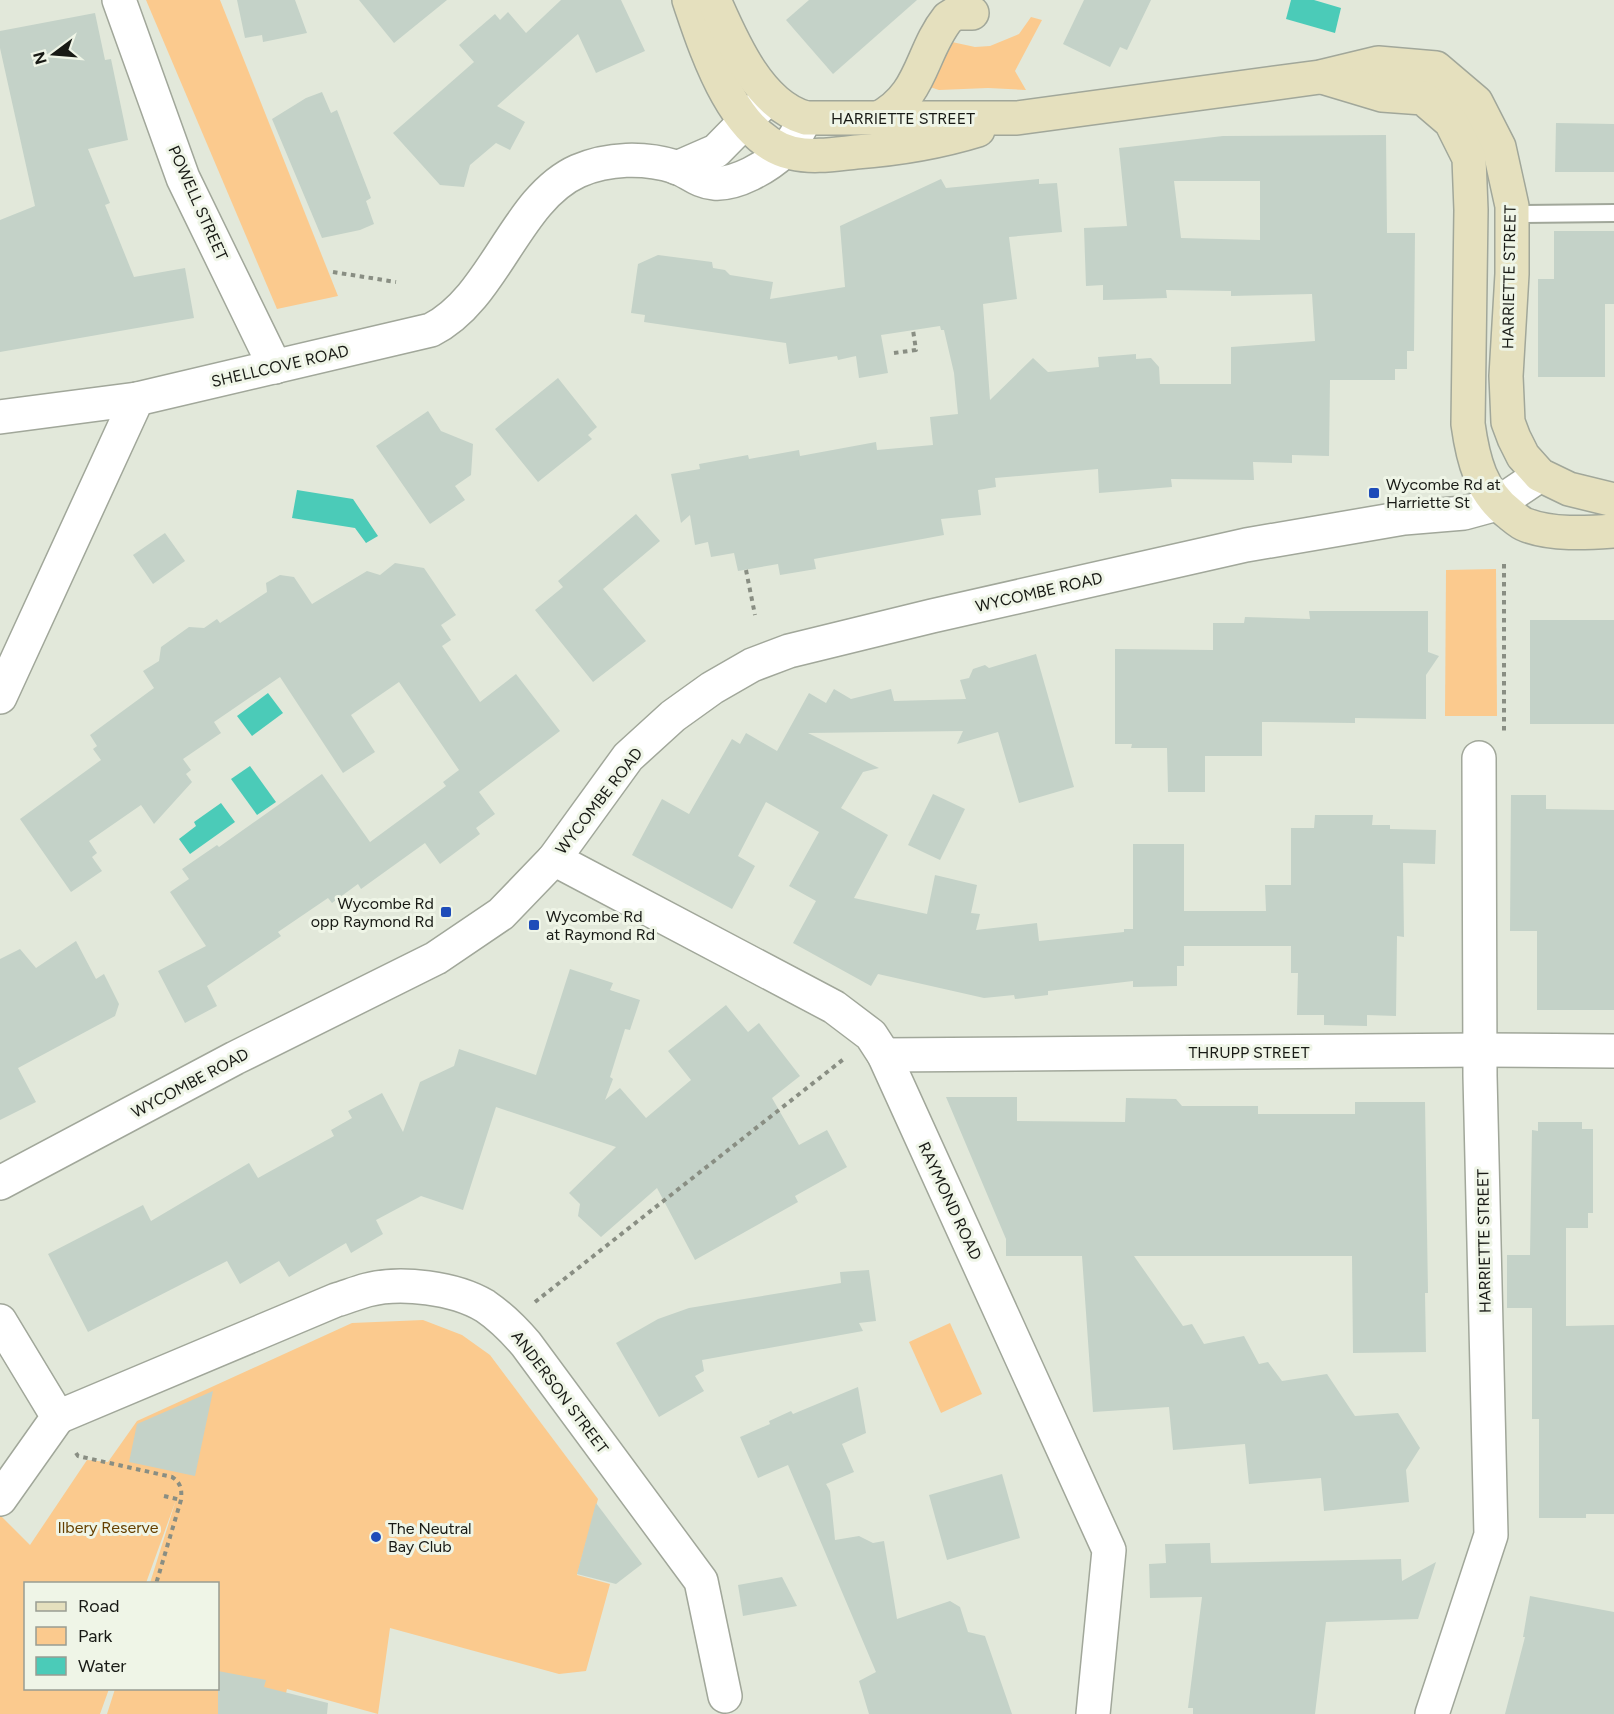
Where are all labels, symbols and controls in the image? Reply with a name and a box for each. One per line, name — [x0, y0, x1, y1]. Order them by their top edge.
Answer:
north arrow — [24, 24, 84, 84]
text: N — [29, 49, 51, 67]
street label: HARRIETTE STREET — [831, 109, 975, 128]
street label: POWELL STREET — [164, 143, 232, 263]
street label: HARRIETTE STREET — [1498, 205, 1520, 349]
street label: SHELLCOVE ROAD — [209, 341, 351, 391]
place label: Wycombe Rd at Harriette St — [1386, 475, 1501, 512]
marker: Wycombe Rd at Harriette St — [1367, 486, 1381, 500]
street label: WYCOMBE ROAD — [974, 568, 1104, 616]
street label: WYCOMBE ROAD — [552, 744, 646, 858]
place label: Wycombe Rd opp Raymond Rd — [311, 894, 434, 931]
marker: Wycombe Rd opp Raymond Rd — [439, 905, 453, 919]
place label: Wycombe Rd at Raymond Rd — [546, 907, 655, 944]
marker: Wycombe Rd at Raymond Rd — [527, 918, 541, 932]
street label: THRUPP STREET — [1188, 1043, 1310, 1062]
street label: WYCOMBE ROAD — [128, 1044, 252, 1122]
street label: RAYMOND ROAD — [914, 1139, 986, 1263]
street label: HARRIETTE STREET — [1473, 1169, 1495, 1313]
street label: ANDERSON STREET — [508, 1327, 612, 1457]
park label: Ilbery Reserve — [58, 1518, 159, 1537]
place label: The Neutral Bay Club — [388, 1519, 472, 1556]
marker: The Neutral Bay Club — [369, 1530, 383, 1544]
legend — [24, 1582, 219, 1690]
text: Road — [78, 1595, 119, 1617]
text: Park — [78, 1625, 113, 1647]
text: Water — [78, 1655, 126, 1677]

